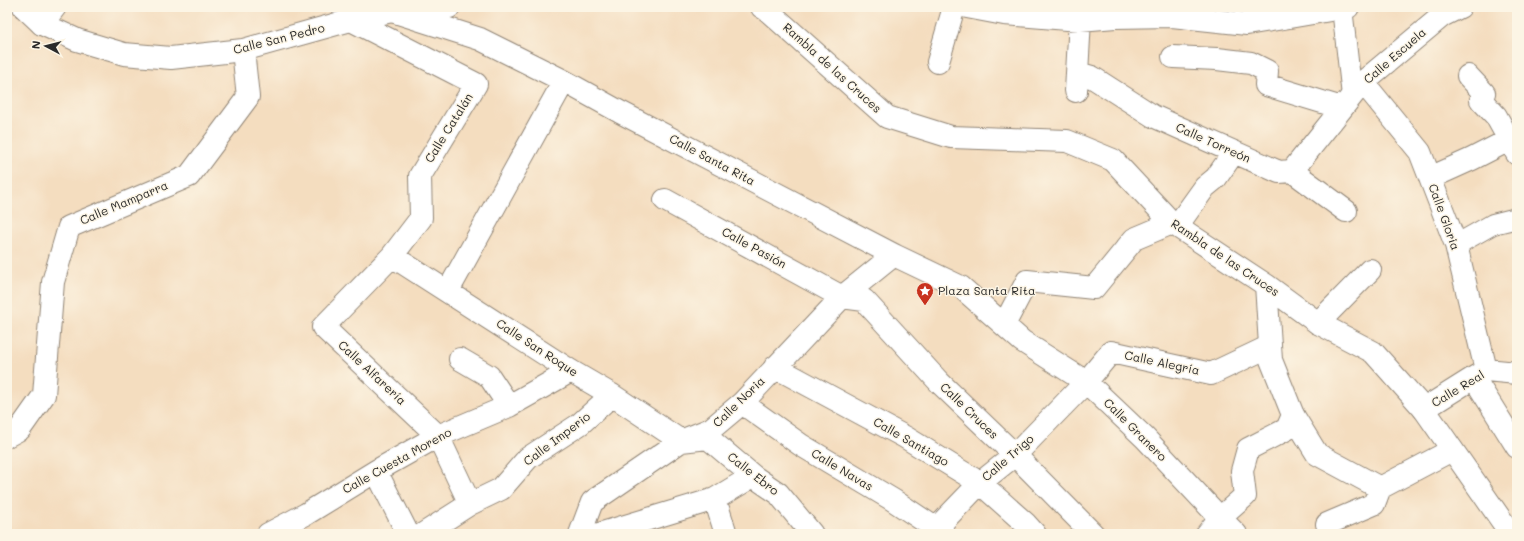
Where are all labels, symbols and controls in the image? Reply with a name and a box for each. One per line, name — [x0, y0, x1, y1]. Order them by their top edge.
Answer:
street label: Calle San Pedro — [231, 19, 326, 57]
street label: Rambla de las Cruces — [780, 19, 885, 116]
street label: Calle Escuela — [1360, 24, 1429, 87]
north arrow — [26, 26, 66, 66]
text: N — [28, 40, 44, 50]
street label: Calle Catalán — [420, 90, 476, 165]
street label: Calle Torreón — [1173, 118, 1253, 166]
street label: Calle Santa Rita — [667, 130, 758, 188]
street label: Calle Mamparra — [77, 176, 170, 228]
street label: Calle Gloria — [1426, 181, 1464, 252]
street label: Rambla de las Cruces — [1168, 215, 1283, 299]
street label: Calle Pasión — [719, 223, 790, 271]
place icon: Plaza Santa Rita — [915, 281, 935, 306]
place label: Plaza Santa Rita — [938, 282, 1035, 298]
street label: Calle San Roque — [494, 315, 582, 380]
street label: Calle Alfarería — [335, 337, 410, 408]
street label: Calle Alegría — [1123, 346, 1201, 378]
street label: Calle Real — [1428, 366, 1487, 410]
street label: Calle Noria — [709, 372, 768, 430]
street label: Calle Cruces — [937, 379, 1002, 442]
street label: Calle Granero — [1101, 394, 1171, 464]
street label: Calle Imperio — [520, 408, 593, 469]
street label: Calle Santiago — [871, 413, 952, 469]
street label: Calle Cuesta Moreno — [339, 423, 454, 497]
street label: Calle Trigo — [978, 430, 1037, 484]
street label: Calle Navas — [809, 444, 876, 494]
street label: Calle Ebro — [725, 448, 783, 498]

